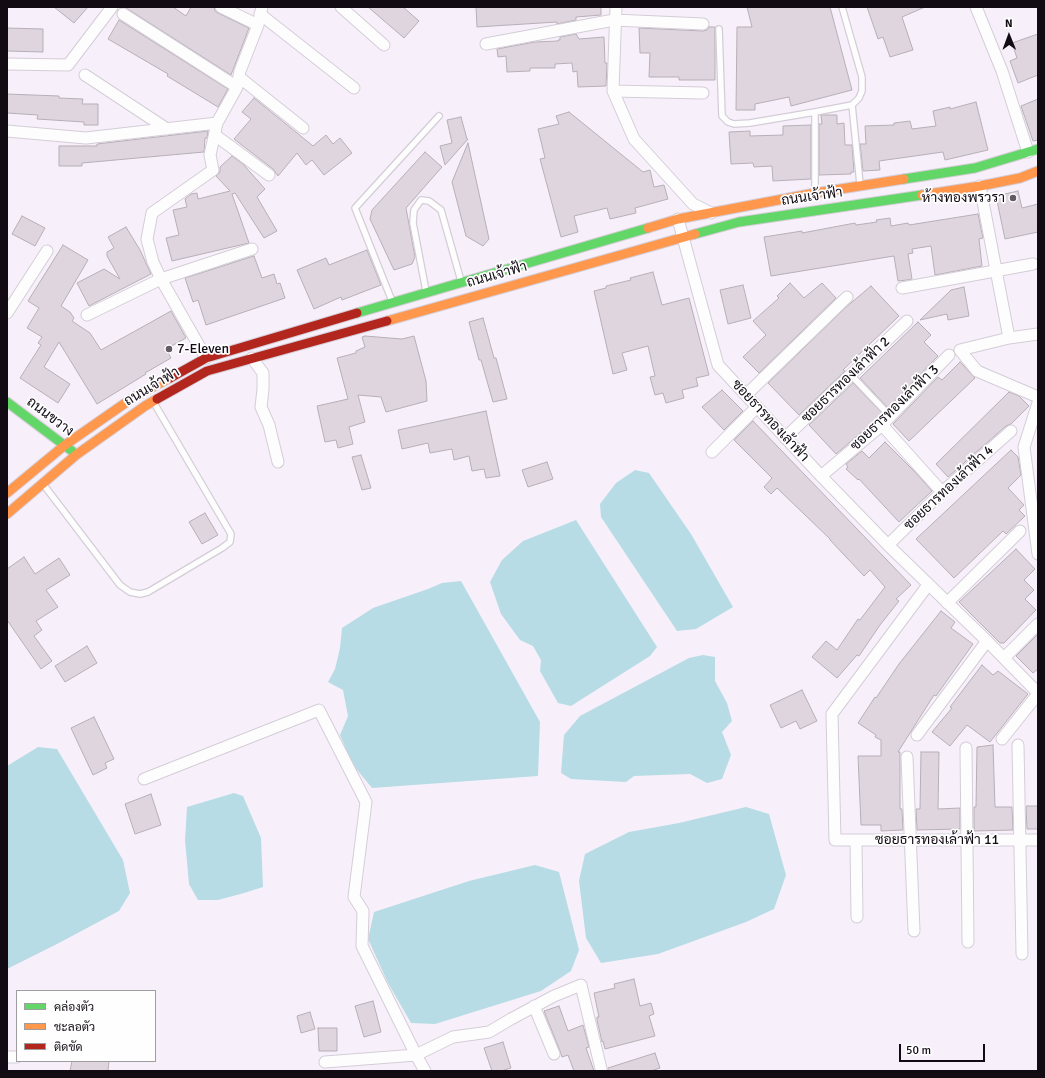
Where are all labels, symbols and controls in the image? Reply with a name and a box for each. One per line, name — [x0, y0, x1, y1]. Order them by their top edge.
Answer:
north arrow — [989, 16, 1029, 56]
text: N — [1005, 17, 1013, 30]
street label: ถนนเจ้าฟ้า — [780, 184, 844, 210]
place label: ห้างทองพรวรา — [922, 190, 1005, 206]
marker: ห้างทองพรวรา — [1008, 193, 1018, 203]
street label: ถนนเจ้าฟ้า — [465, 258, 529, 292]
street label: ซอยธารทองเล้าฟ้า 2 — [798, 333, 894, 427]
place label: 7-Eleven — [177, 341, 229, 357]
marker: 7-Eleven — [164, 344, 174, 354]
street label: ซอยธารทองเล้าฟ้า 3 — [847, 361, 943, 455]
street label: ถนนเจ้าฟ้า — [121, 364, 183, 410]
street label: ซอยธารทองเล้าฟ้า — [728, 377, 812, 465]
street label: ถนนขวาง — [23, 394, 77, 440]
street label: ซอยธารทองเล้าฟ้า 4 — [901, 442, 997, 534]
street label: ซอยธารทองเล้าฟ้า 11 — [875, 832, 999, 848]
legend — [16, 990, 156, 1062]
text: คล่องตัว — [54, 1000, 94, 1015]
text: ชะลอตัว — [54, 1020, 95, 1035]
scale bar — [901, 1036, 987, 1062]
text: ติดขัด — [54, 1040, 83, 1055]
text: 50 m — [906, 1043, 931, 1058]

